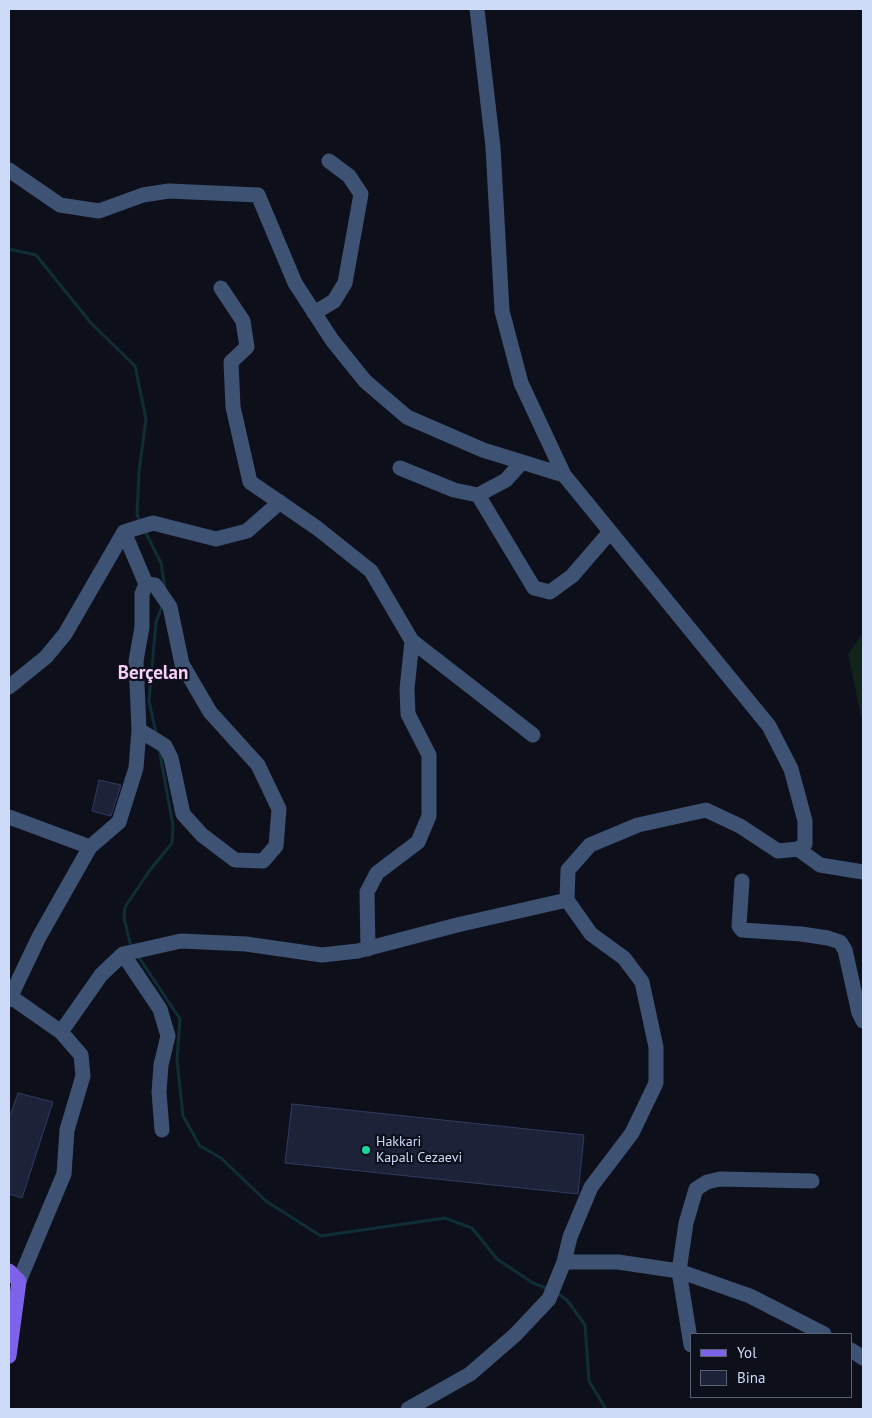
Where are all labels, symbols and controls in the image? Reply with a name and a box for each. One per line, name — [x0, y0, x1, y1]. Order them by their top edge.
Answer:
district label: Berçelan — [118, 663, 188, 685]
place label: Hakkari Kapalı Cezaevi — [376, 1134, 462, 1166]
marker: Hakkari Kapalı Cezaevi — [360, 1144, 372, 1156]
legend — [690, 1333, 852, 1398]
text: Yol — [737, 1343, 757, 1362]
text: Bina — [737, 1368, 765, 1387]

